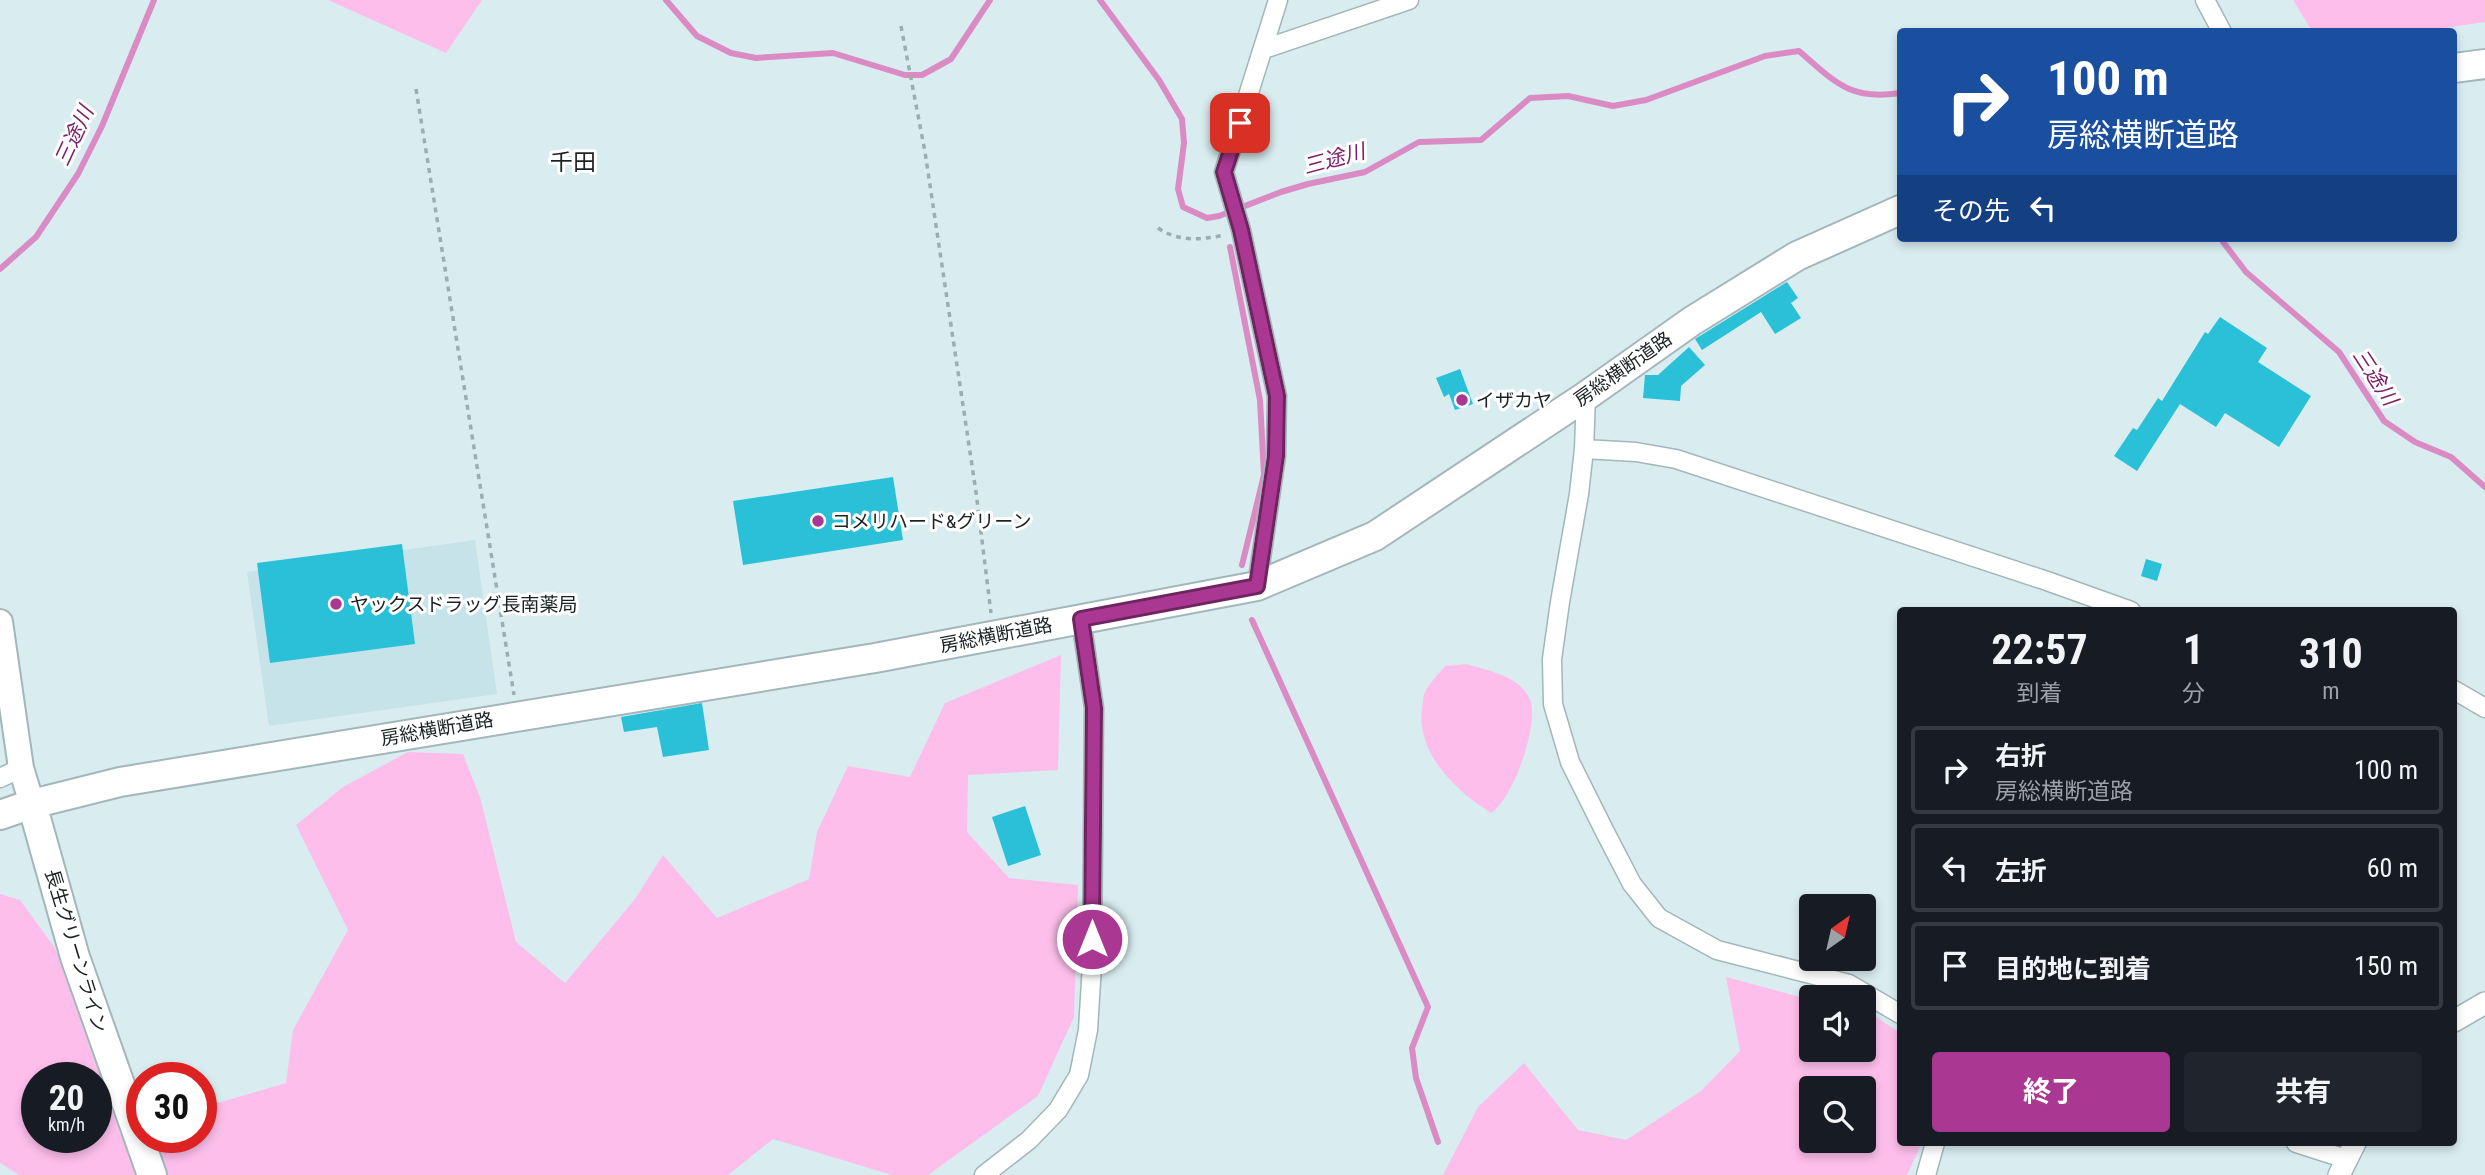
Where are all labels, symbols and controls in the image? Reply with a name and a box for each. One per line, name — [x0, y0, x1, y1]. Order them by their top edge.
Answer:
text: 100 m — [2047, 50, 2169, 107]
icon: right — [1932, 56, 2023, 147]
pin — [1210, 93, 1270, 153]
water label: 三途川 — [50, 101, 99, 170]
icon: arrive — [1221, 104, 1259, 142]
text: 房総横断道路 — [2047, 116, 2239, 154]
water label: 三途川 — [1300, 139, 1369, 179]
district label: 千田 — [550, 149, 596, 176]
icon: left — [2024, 189, 2062, 227]
text: その先 — [1932, 196, 2010, 226]
street label: 房総横断道路 — [1570, 327, 1676, 411]
water label: 三途川 — [2348, 344, 2403, 412]
place label: イザカヤ — [1476, 389, 1552, 412]
marker: イザカヤ — [1454, 392, 1470, 408]
place label: コメリハード&グリーン — [832, 510, 1031, 533]
marker: コメリハード&グリーン — [810, 513, 826, 529]
place label: ヤックスドラッグ長南薬局 — [350, 593, 577, 616]
marker: ヤックスドラッグ長南薬局 — [328, 596, 344, 612]
street label: 房総横断道路 — [938, 613, 1054, 657]
text: 22:57 — [1991, 625, 2088, 674]
text: 1 — [2183, 625, 2204, 674]
text: 310 — [2299, 629, 2363, 678]
text: m — [2322, 678, 2340, 705]
text: 到着 — [2016, 680, 2062, 707]
text: 分 — [2182, 680, 2205, 707]
street label: 房総横断道路 — [379, 708, 495, 750]
text: 右折 — [1995, 741, 2047, 771]
icon: right — [1936, 751, 1974, 789]
text: 100 m — [2354, 755, 2418, 785]
text: 房総横断道路 — [1995, 778, 2133, 805]
icon: left — [1936, 849, 1974, 887]
text: 60 m — [2367, 853, 2418, 883]
text: 左折 — [1995, 856, 2047, 886]
street label: 長生グリーンライン — [40, 866, 112, 1036]
north arrow — [1799, 894, 1876, 971]
map controls — [1799, 894, 1876, 1153]
position arrow — [1055, 902, 1129, 976]
icon: arrive — [1936, 947, 1974, 985]
text: 150 m — [2354, 951, 2418, 981]
text: 目的地に到着 — [1995, 954, 2151, 984]
button: sound — [1799, 985, 1876, 1062]
button: 終了 — [1932, 1052, 2170, 1132]
button: 共有 — [2184, 1052, 2422, 1132]
speed limit sign: 30 — [126, 1062, 217, 1153]
button: search — [1799, 1076, 1876, 1153]
text: 20 — [49, 1078, 84, 1119]
text: km/h — [48, 1114, 85, 1135]

